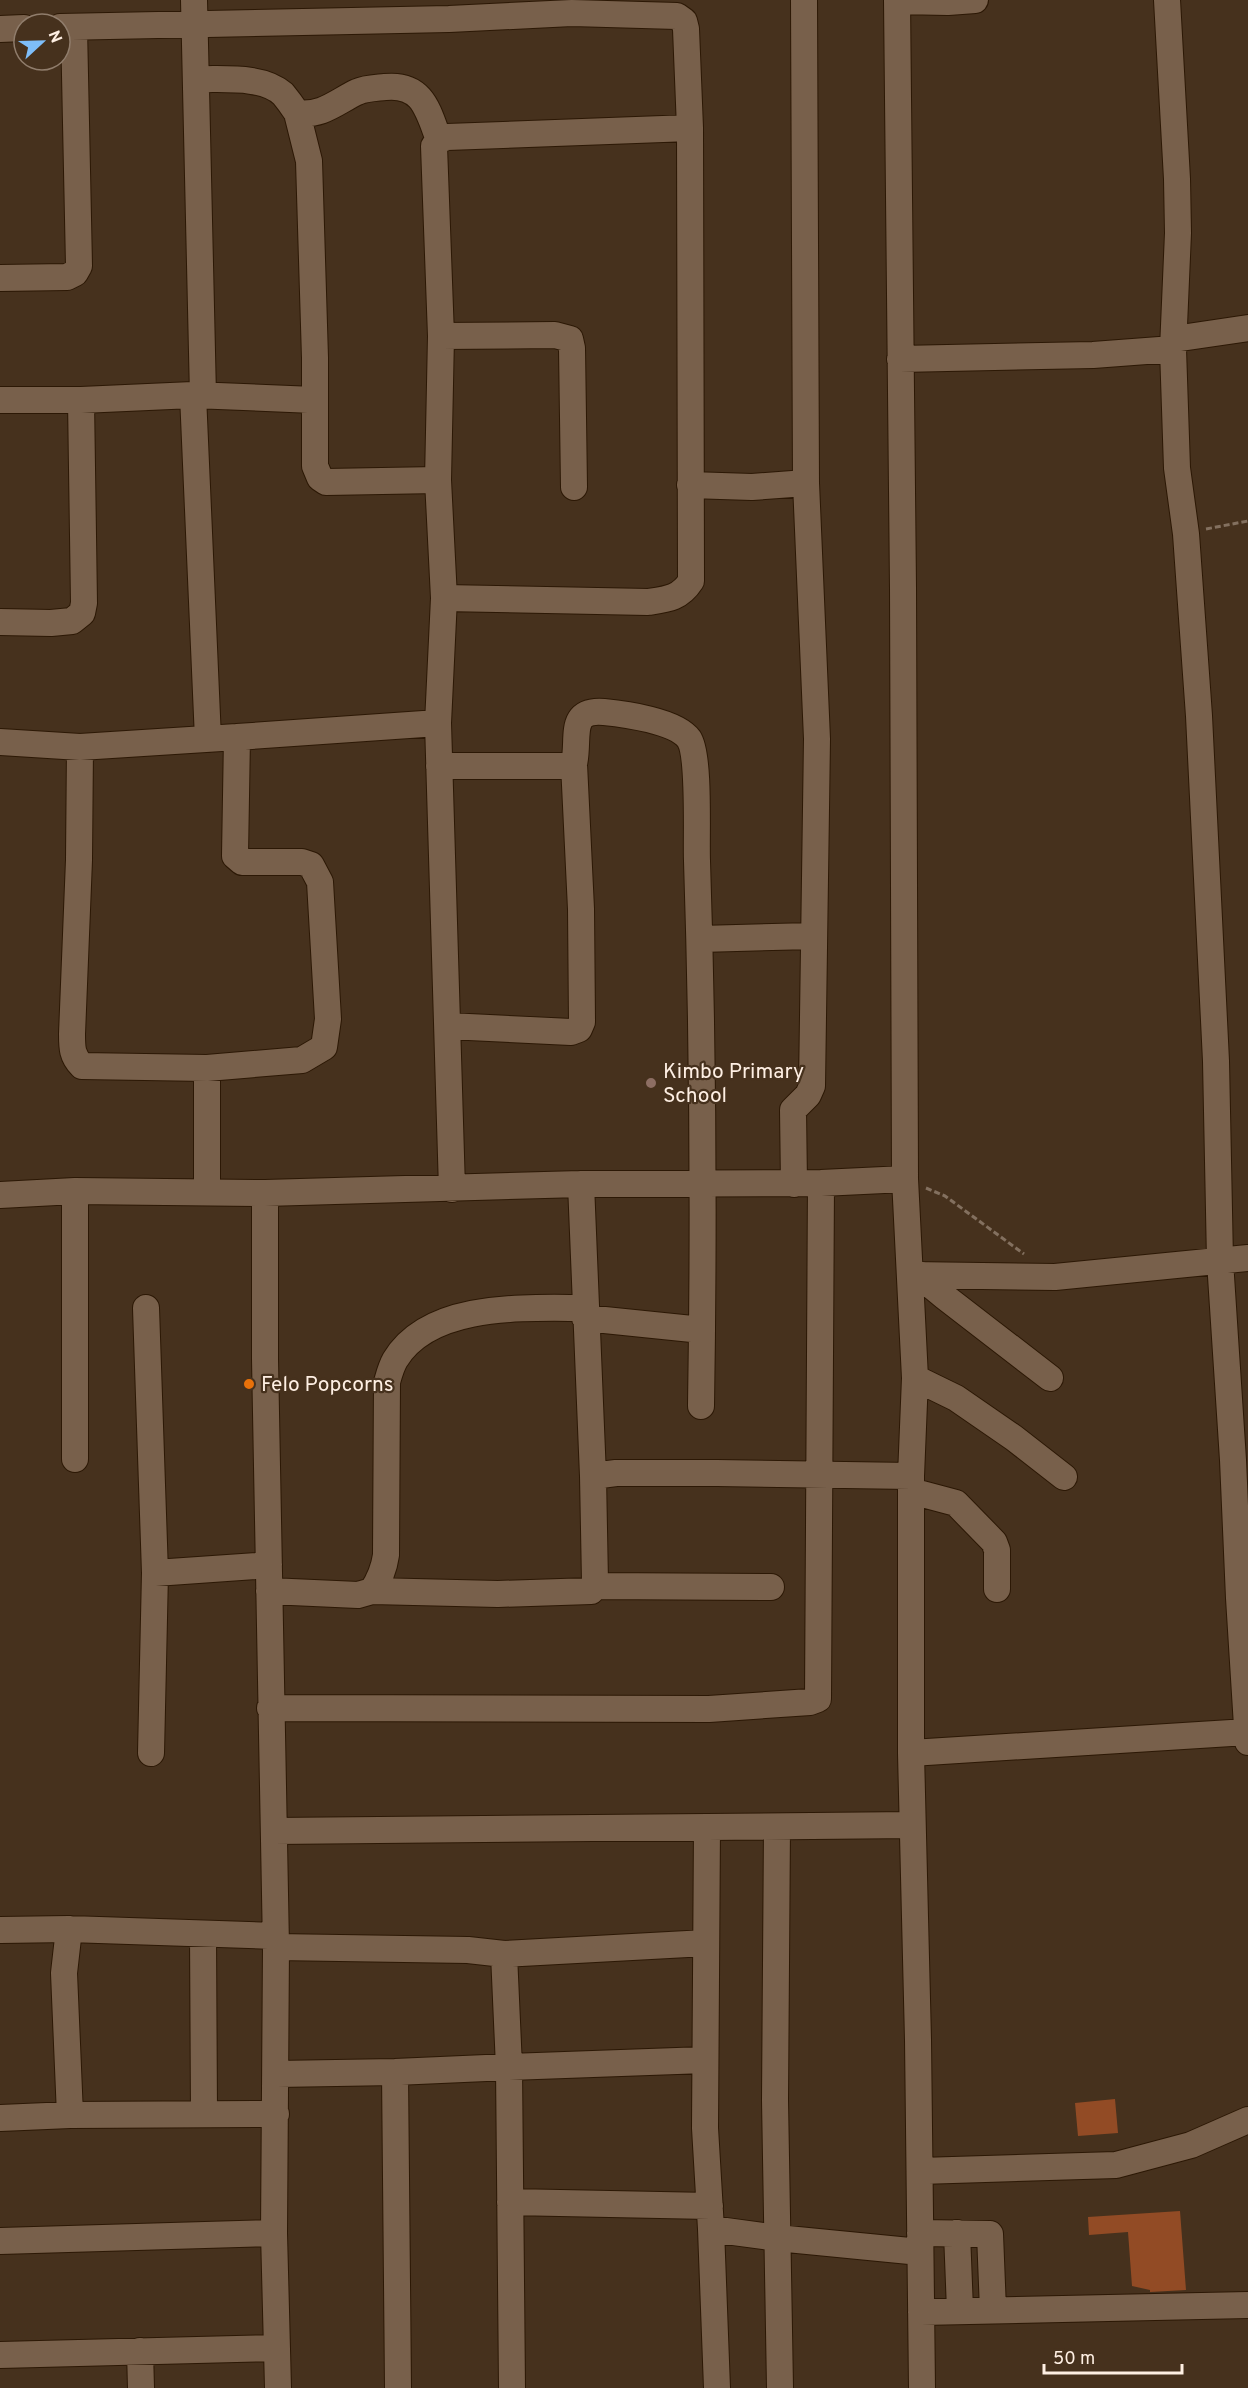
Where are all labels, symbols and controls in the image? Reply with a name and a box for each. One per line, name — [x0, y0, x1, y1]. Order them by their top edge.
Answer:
north arrow — [12, 12, 72, 72]
text: N — [43, 28, 65, 46]
place label: Kimbo Primary School — [663, 1059, 804, 1110]
marker: Kimbo Primary School — [644, 1076, 658, 1090]
place label: Felo Popcorns — [261, 1372, 394, 1399]
marker: Felo Popcorns — [242, 1377, 256, 1391]
scale bar — [1044, 2337, 1182, 2375]
text: 50 m — [1053, 2348, 1095, 2371]

